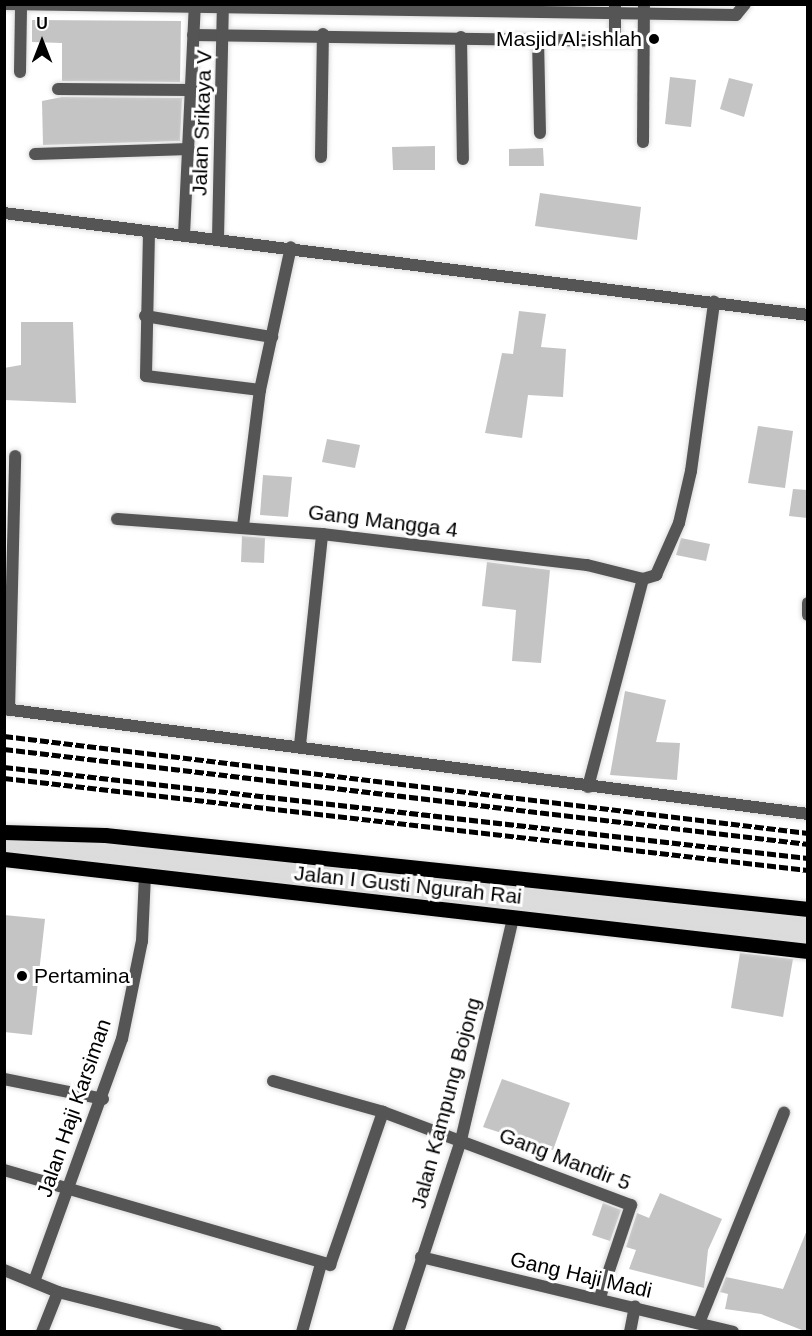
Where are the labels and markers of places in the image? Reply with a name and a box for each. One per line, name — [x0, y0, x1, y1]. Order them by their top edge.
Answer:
place label: Masjid Al-ishlah — [495, 26, 642, 52]
marker: Masjid Al-ishlah — [647, 32, 661, 46]
place label: Pertamina — [34, 963, 130, 989]
marker: Pertamina — [15, 969, 29, 983]

